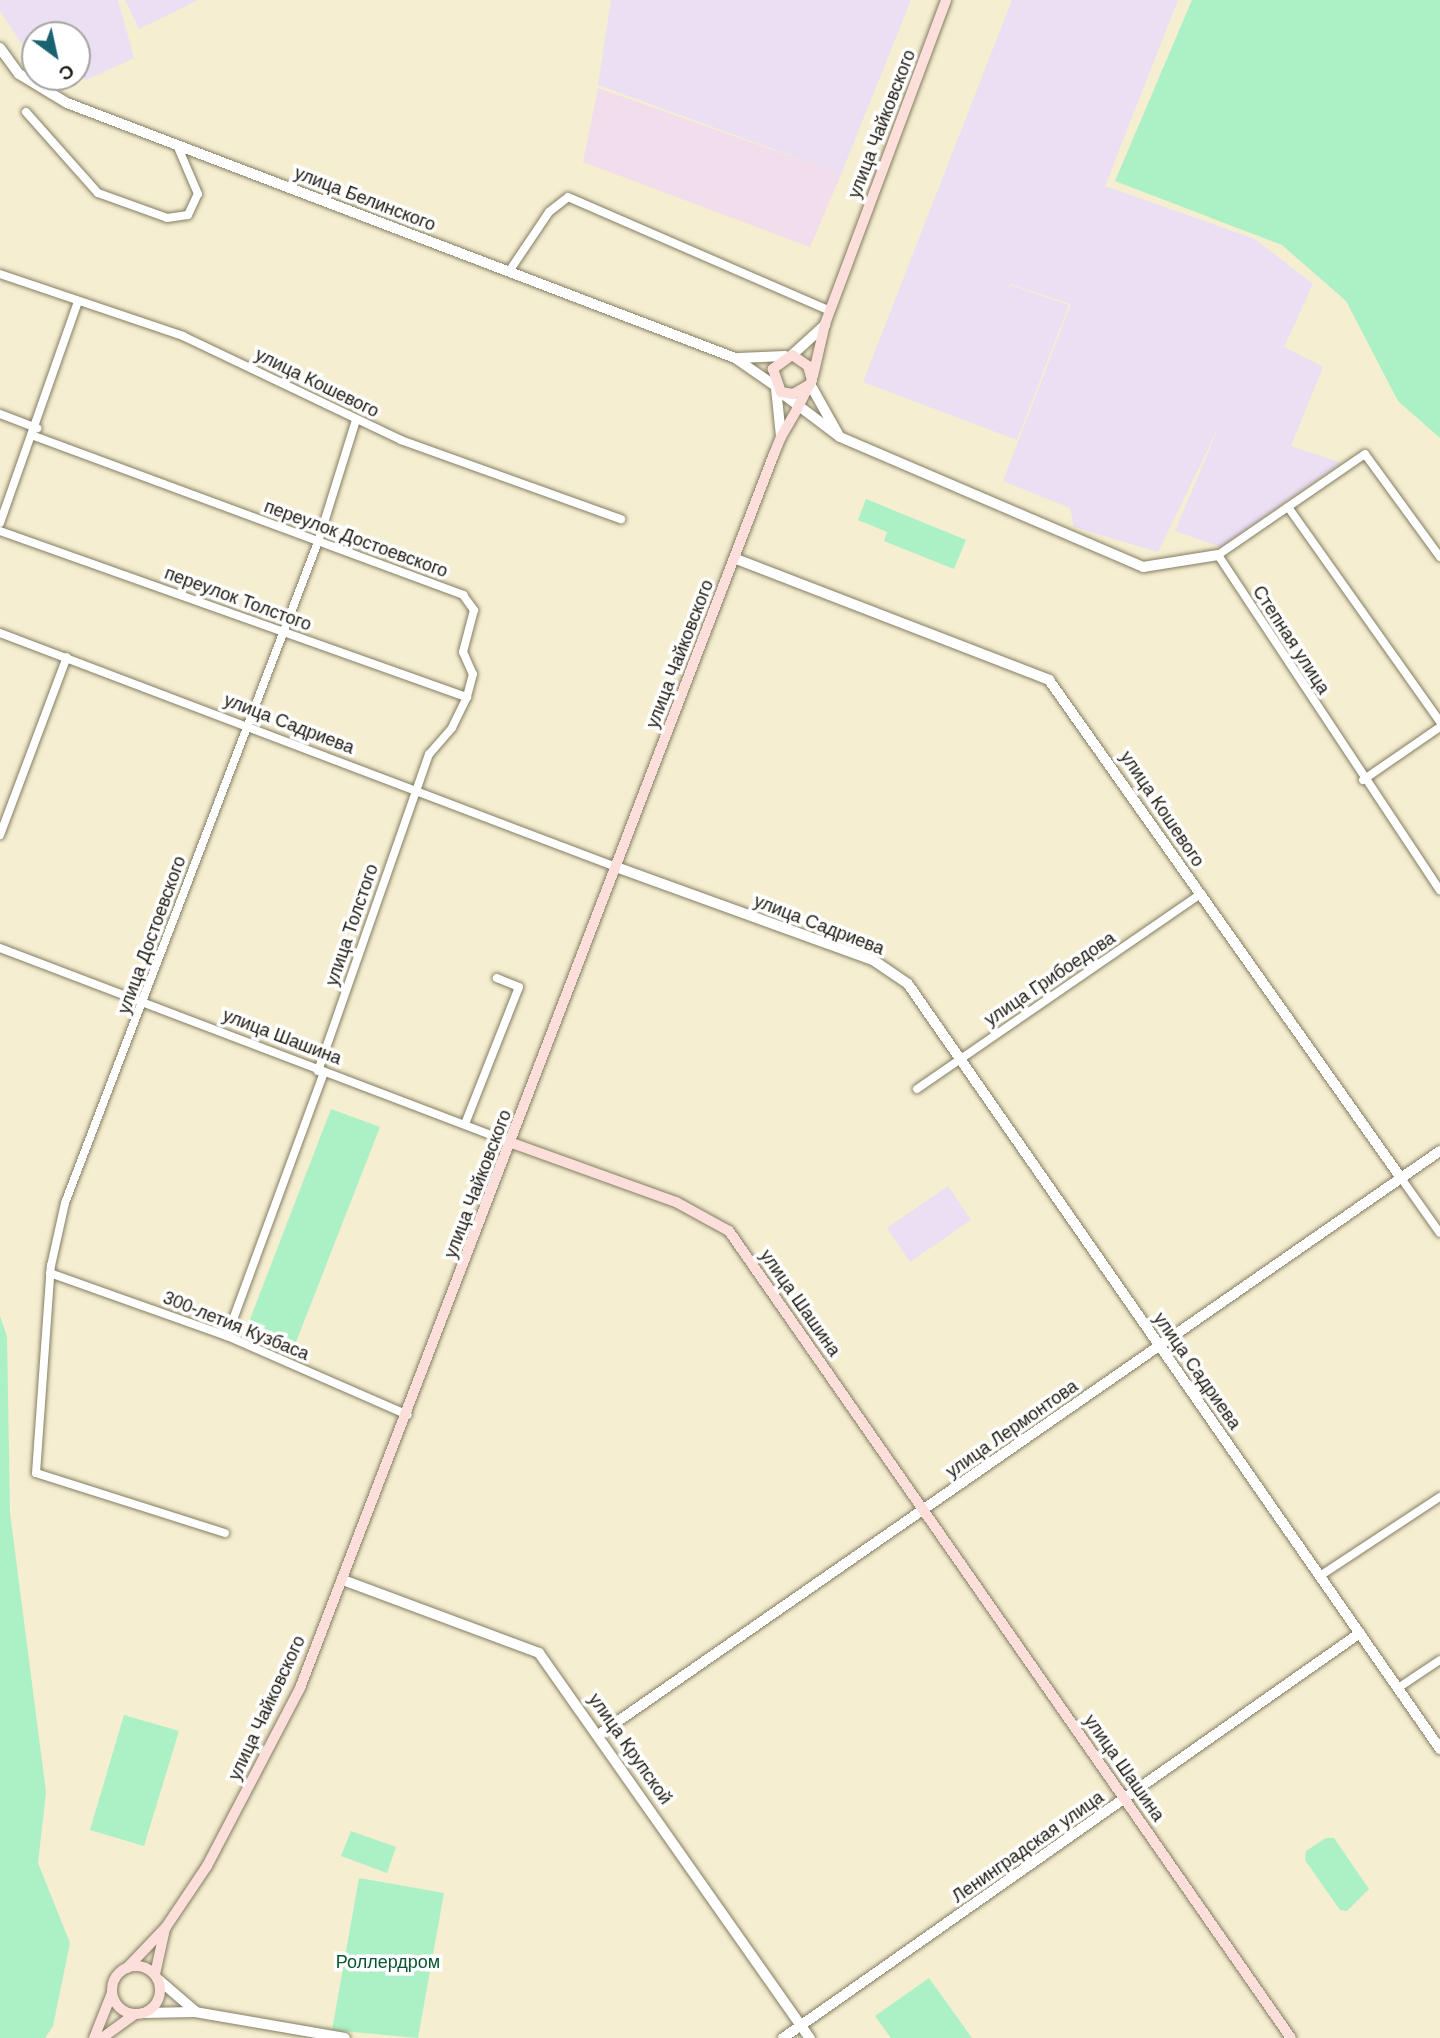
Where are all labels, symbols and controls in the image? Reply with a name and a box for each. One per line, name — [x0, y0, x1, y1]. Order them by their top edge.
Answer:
north arrow — [21, 21, 91, 91]
street label: улица Чайковского — [844, 47, 920, 201]
text: С — [55, 60, 78, 85]
street label: улица Белинского — [291, 162, 439, 236]
street label: улица Кошевого — [252, 344, 382, 422]
street label: переулок Достоевского — [261, 496, 451, 582]
street label: переулок Толстого — [162, 562, 314, 636]
street label: улица Чайковского — [642, 577, 718, 731]
street label: Степная улица — [1248, 582, 1334, 698]
street label: улица Садриева — [221, 689, 357, 759]
street label: улица Кошевого — [1115, 747, 1209, 871]
street label: улица Достоевского — [113, 853, 191, 1017]
street label: улица Толстого — [321, 861, 383, 989]
street label: улица Садриева — [751, 890, 887, 960]
street label: улица Грибоедова — [980, 927, 1120, 1031]
street label: улица Шашина — [220, 1004, 344, 1070]
street label: улица Чайковского — [440, 1107, 516, 1261]
street label: улица Шашина — [755, 1245, 845, 1361]
street label: 300-летия Кузбаса — [160, 1287, 312, 1365]
street label: улица Садриева — [1149, 1308, 1245, 1434]
street label: улица Лермонтова — [942, 1375, 1082, 1483]
street label: улица Чайковского — [224, 1632, 310, 1784]
street label: улица Крупской — [584, 1689, 676, 1809]
street label: улица Шашина — [1079, 1710, 1169, 1826]
street label: Ленинградская улица — [948, 1786, 1108, 1908]
park label: Роллердром — [336, 1951, 440, 1973]

